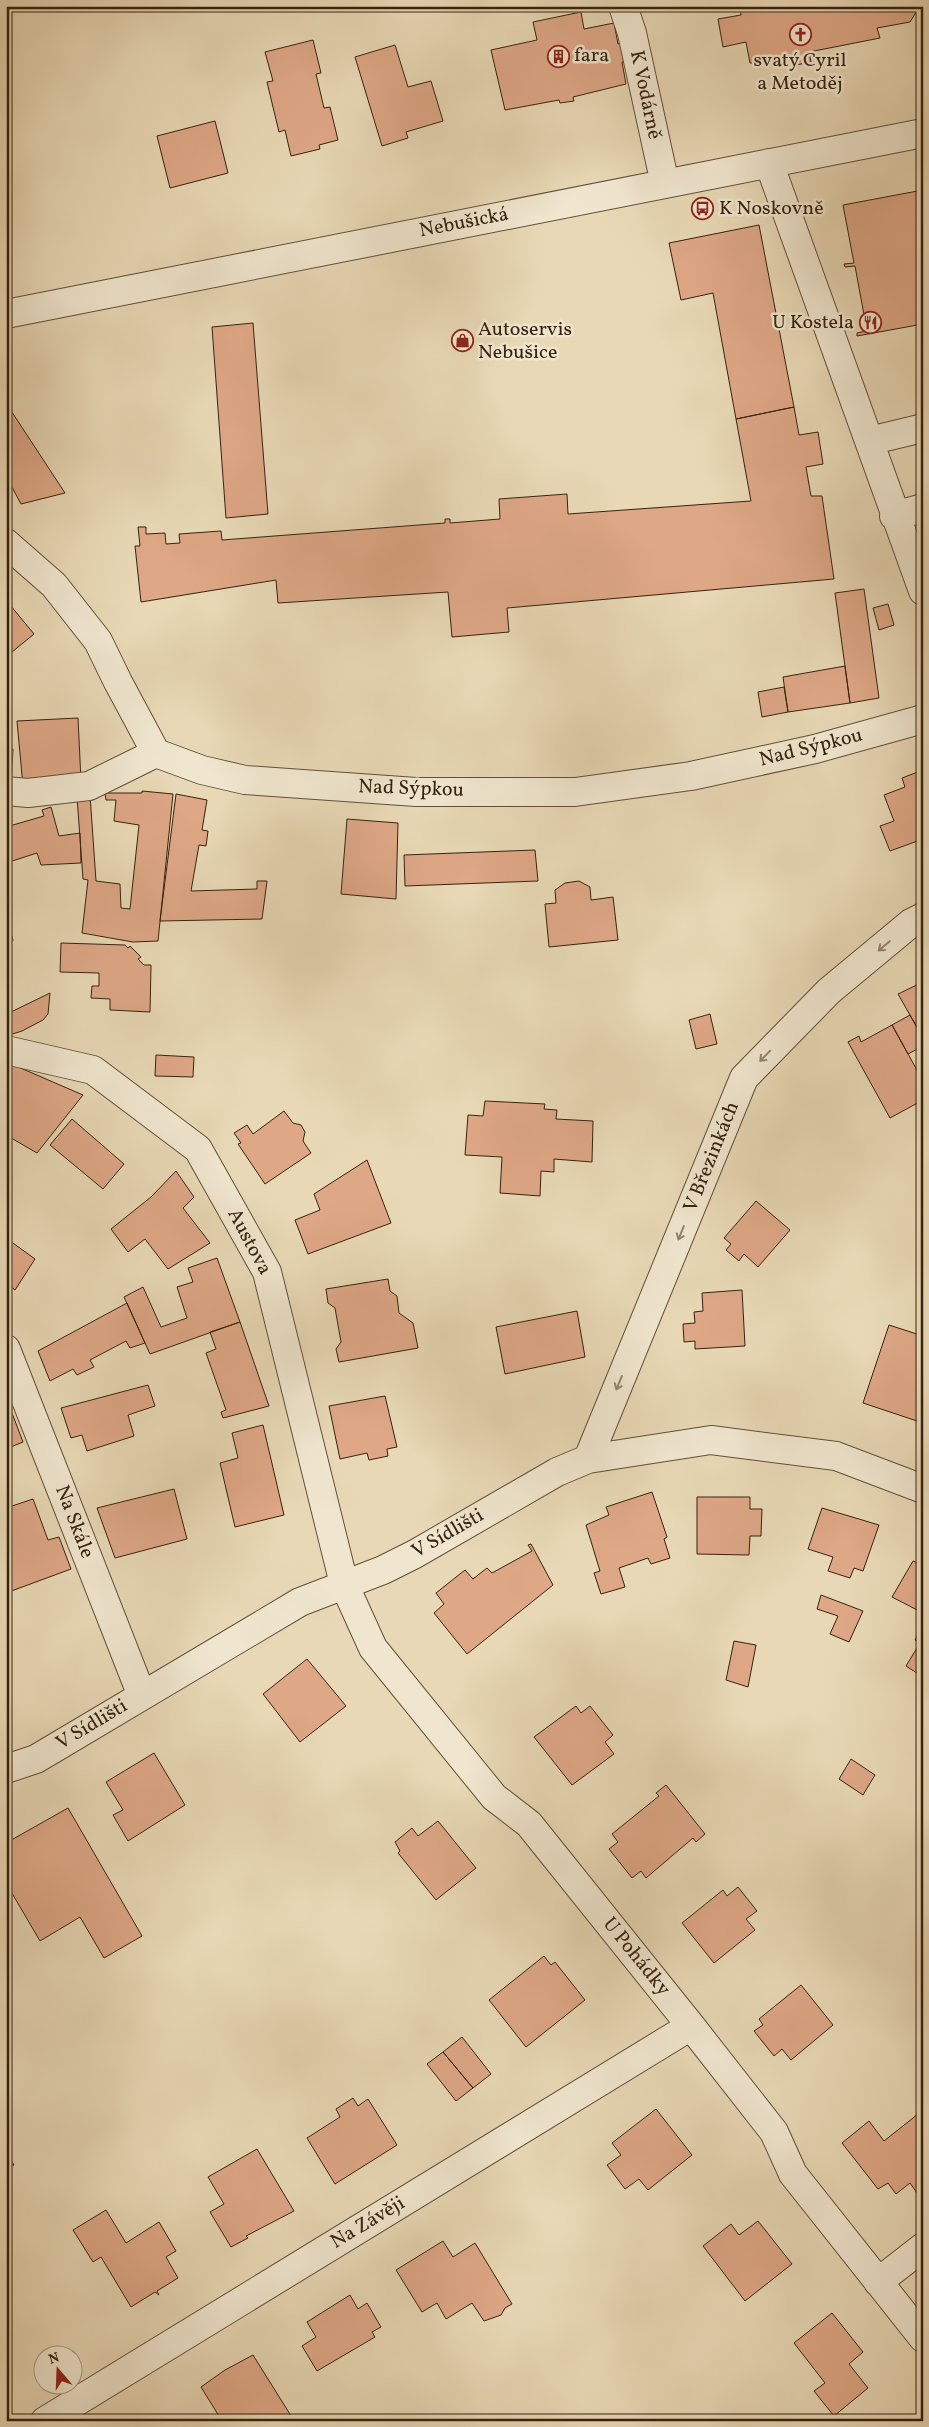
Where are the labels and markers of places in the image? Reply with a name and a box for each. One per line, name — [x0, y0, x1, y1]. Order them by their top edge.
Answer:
church icon: svatý Cyril a Metoděj — [788, 23, 812, 47]
place label: fara — [574, 42, 609, 70]
building icon: fara — [546, 44, 570, 68]
place label: svatý Cyril a Metoděj — [753, 47, 847, 98]
place label: K Noskovně — [719, 195, 824, 223]
bus stop icon: K Noskovně — [691, 197, 715, 221]
place label: U Kostela — [772, 309, 854, 337]
restaurant icon: U Kostela — [858, 311, 882, 335]
place label: Autoservis Nebušice — [478, 316, 572, 367]
shop icon: Autoservis Nebušice — [450, 329, 474, 353]

